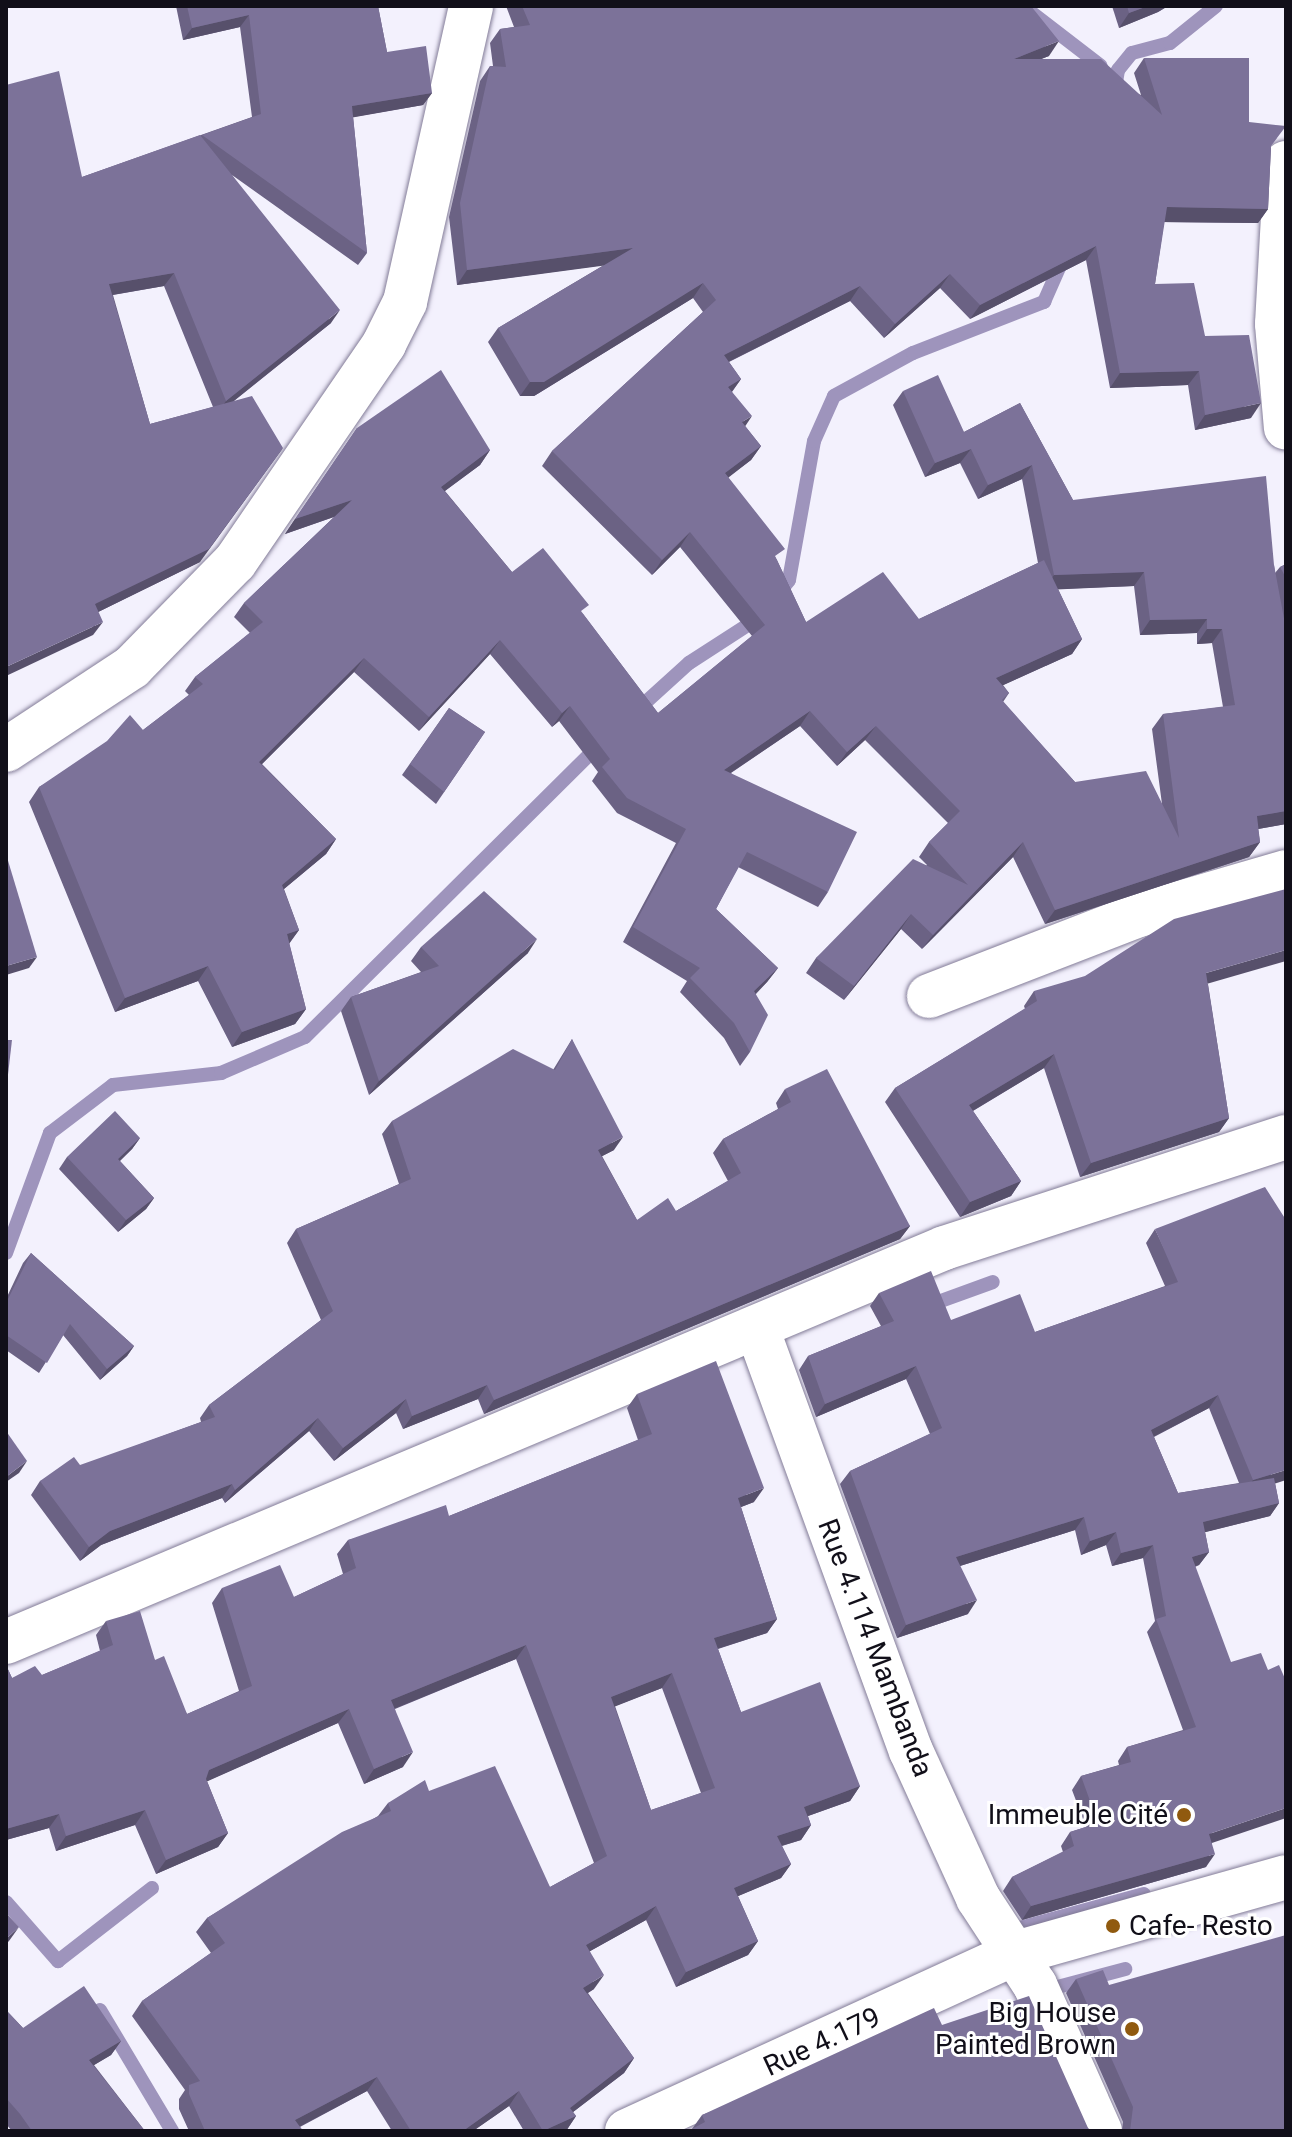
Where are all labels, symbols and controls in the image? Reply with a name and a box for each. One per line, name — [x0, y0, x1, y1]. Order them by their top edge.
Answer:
street label: Rue 4.114 Mambanda — [810, 1514, 940, 1782]
place label: Immeuble Cité — [988, 1798, 1168, 1832]
marker: Immeuble Cité — [1175, 1806, 1193, 1824]
place label: Cafe- Resto — [1129, 1909, 1273, 1943]
marker: Cafe- Resto — [1104, 1917, 1122, 1935]
place label: Big House Painted Brown — [935, 1996, 1116, 2062]
street label: Rue 4.179 — [758, 2000, 886, 2084]
marker: Big House Painted Brown — [1123, 2020, 1141, 2038]

